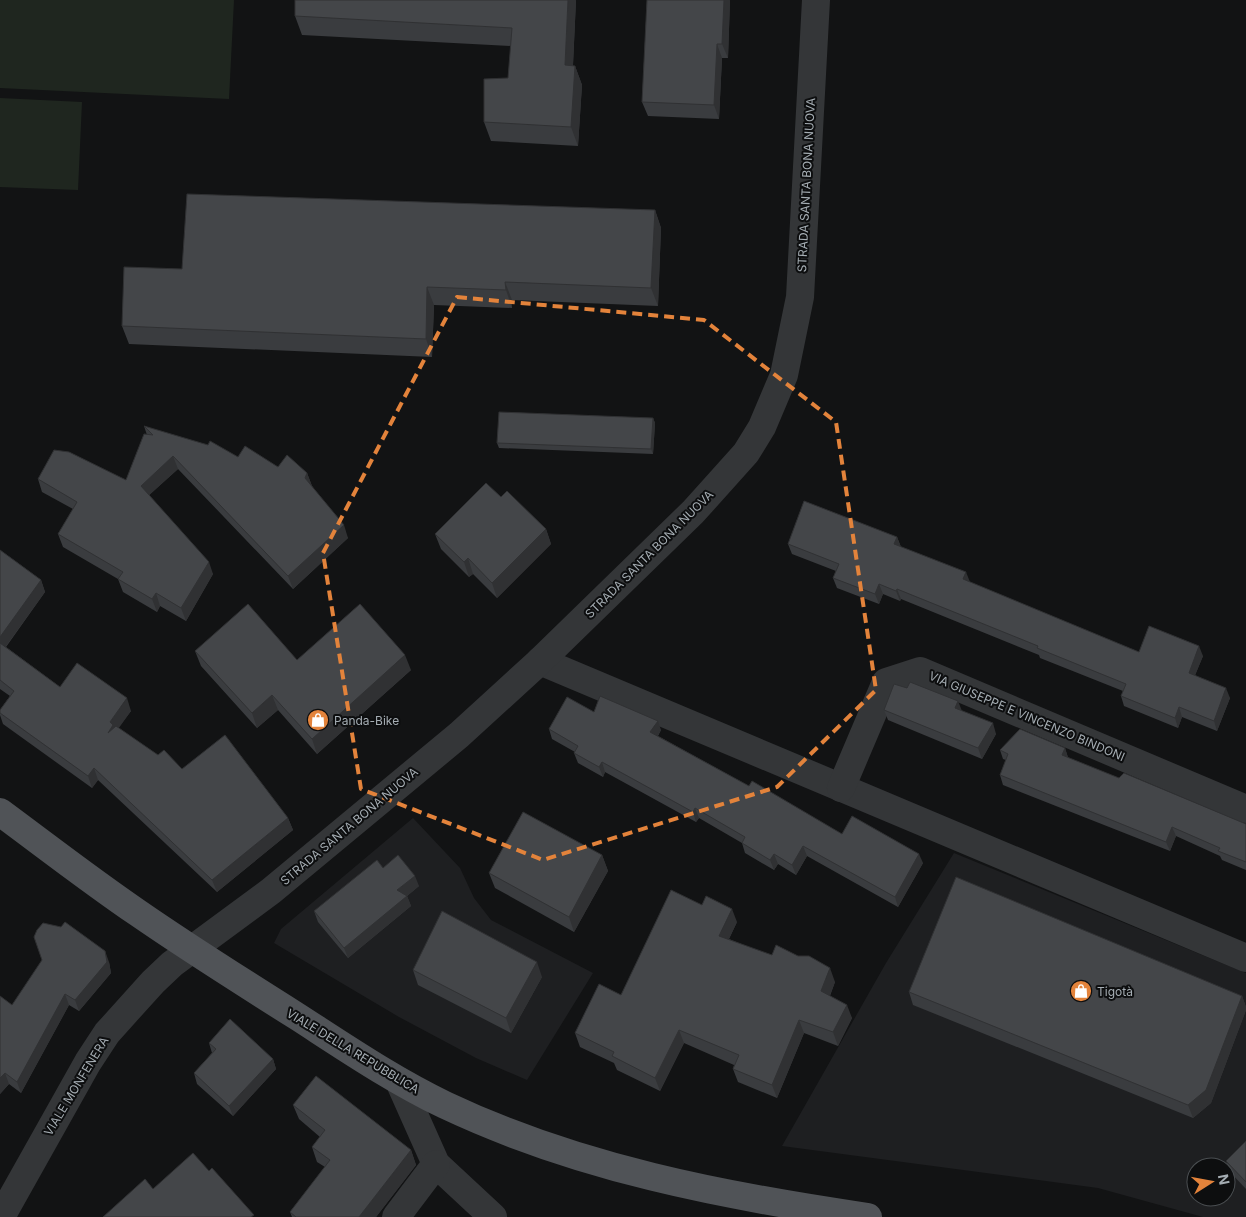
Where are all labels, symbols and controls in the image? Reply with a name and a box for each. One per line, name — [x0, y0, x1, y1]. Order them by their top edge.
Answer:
street label: STRADA SANTA BONA NUOVA — [794, 97, 818, 273]
street label: STRADA SANTA BONA NUOVA — [582, 487, 716, 621]
street label: VIA GIUSEPPE E VINCENZO BINDONI — [927, 668, 1127, 764]
shop icon: Panda-Bike — [306, 708, 330, 732]
place label: Panda-Bike — [334, 713, 399, 728]
street label: STRADA SANTA BONA NUOVA — [277, 764, 421, 888]
shop icon: Tigotà — [1069, 979, 1093, 1003]
place label: Tigotà — [1097, 984, 1133, 999]
street label: VIALE DELLA REPUBBLICA — [284, 1005, 422, 1097]
street label: VIALE MONFENERA — [41, 1034, 111, 1138]
north arrow — [1186, 1157, 1236, 1207]
text: N — [1215, 1173, 1234, 1186]

